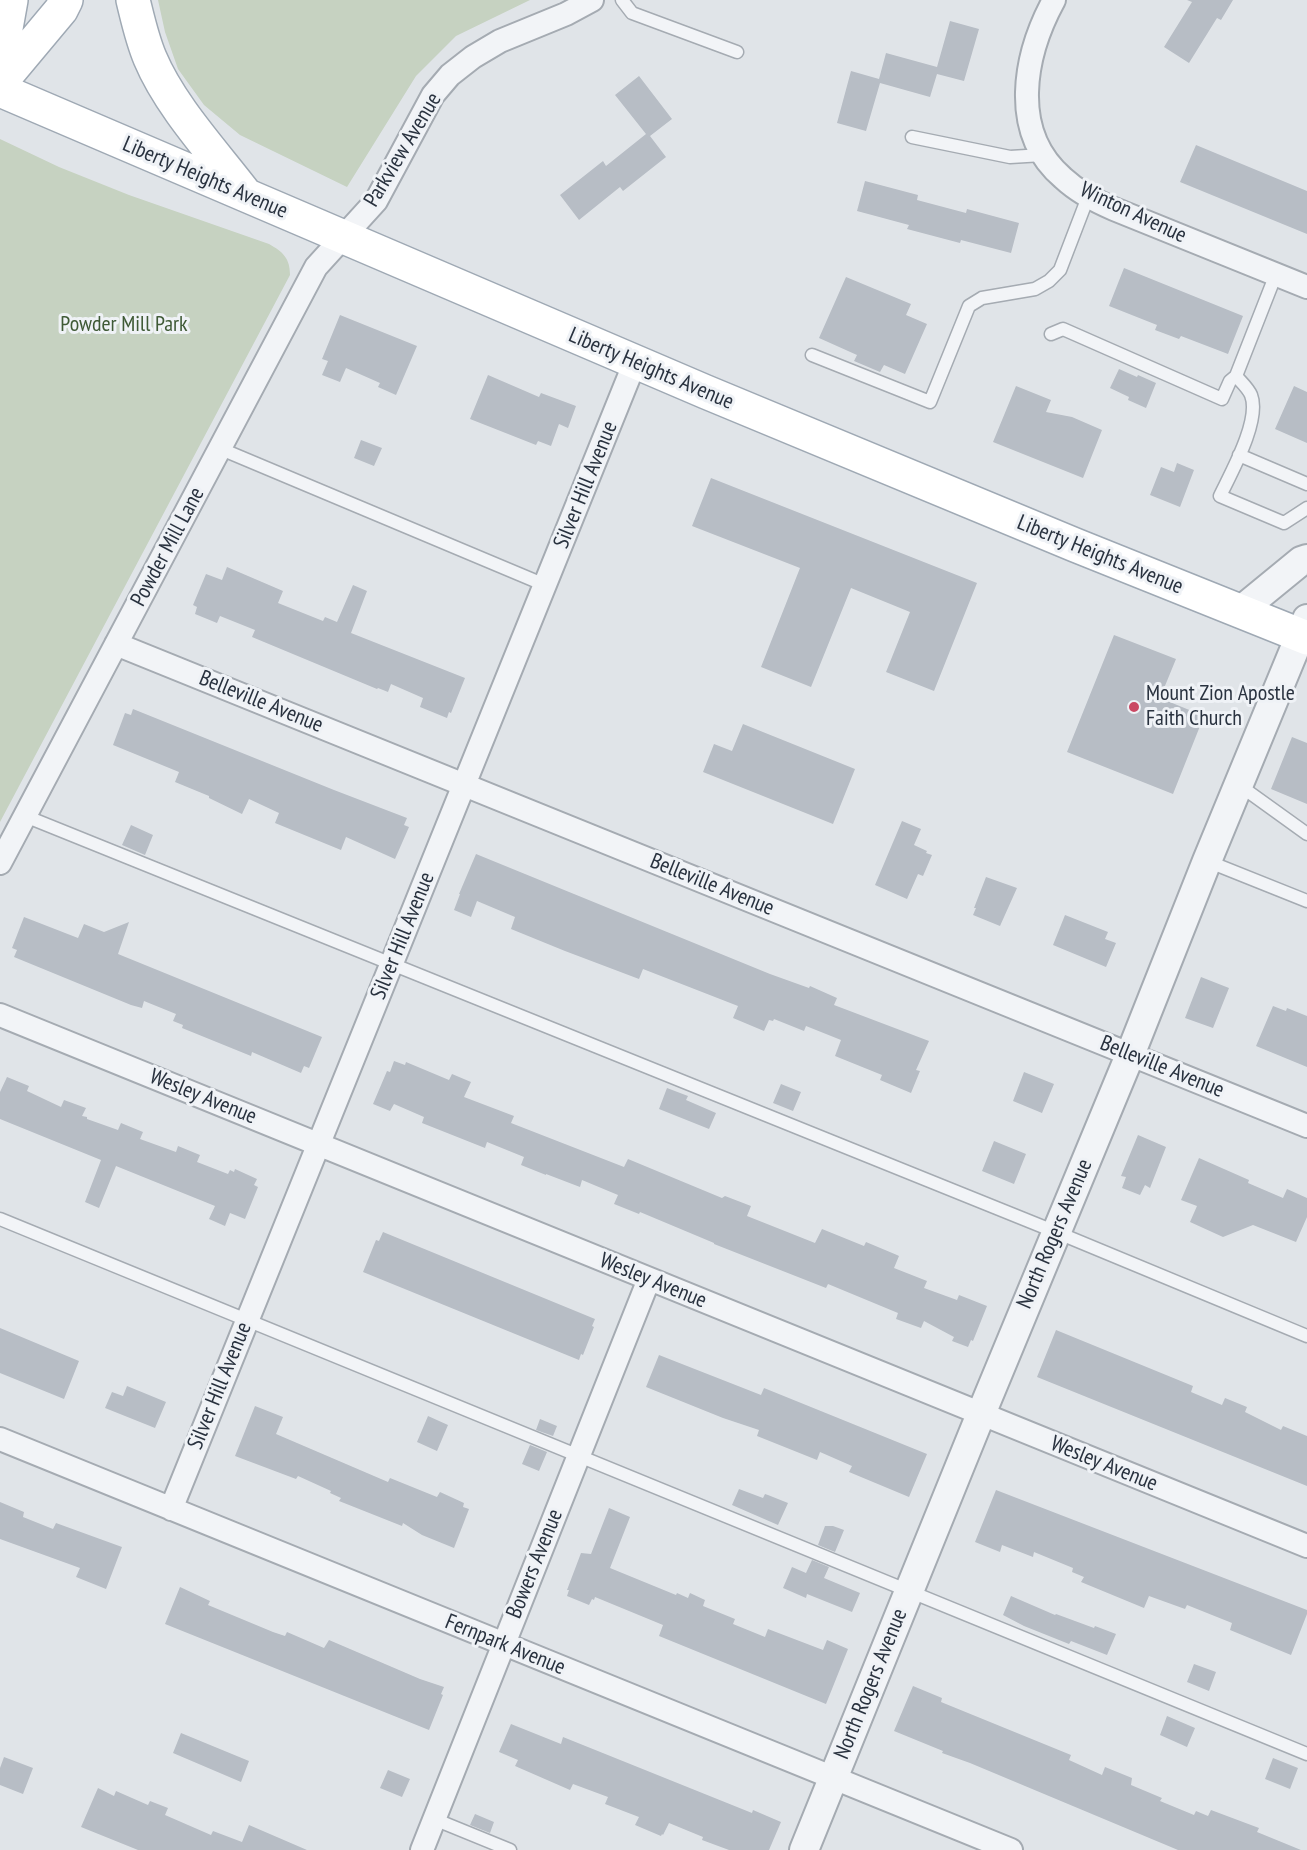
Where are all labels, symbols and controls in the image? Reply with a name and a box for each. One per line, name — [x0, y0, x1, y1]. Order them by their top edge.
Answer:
street label: Parkview Avenue — [359, 88, 447, 212]
street label: Liberty Heights Avenue — [119, 131, 291, 225]
street label: Winton Avenue — [1076, 177, 1190, 249]
park label: Powder Mill Park — [60, 312, 188, 338]
street label: Liberty Heights Avenue — [565, 322, 737, 416]
street label: Silver Hill Avenue — [549, 418, 623, 552]
street label: Powder Mill Lane — [126, 483, 210, 611]
street label: Liberty Heights Avenue — [1013, 510, 1187, 600]
street label: Belleville Avenue — [195, 665, 327, 739]
place label: Mount Zion Apostle Faith Church — [1146, 681, 1295, 732]
marker: Mount Zion Apostle Faith Church — [1127, 700, 1141, 714]
street label: Belleville Avenue — [646, 848, 778, 922]
street label: Silver Hill Avenue — [366, 869, 440, 1003]
street label: Belleville Avenue — [1096, 1030, 1228, 1104]
street label: Wesley Avenue — [146, 1064, 260, 1130]
street label: North Rogers Avenue — [1012, 1155, 1098, 1313]
street label: Wesley Avenue — [596, 1248, 710, 1314]
street label: Silver Hill Avenue — [183, 1319, 257, 1453]
street label: Wesley Avenue — [1047, 1431, 1161, 1497]
street label: Bowers Avenue — [501, 1506, 569, 1622]
street label: North Rogers Avenue — [829, 1605, 913, 1763]
street label: Fernpark Avenue — [441, 1609, 569, 1681]

